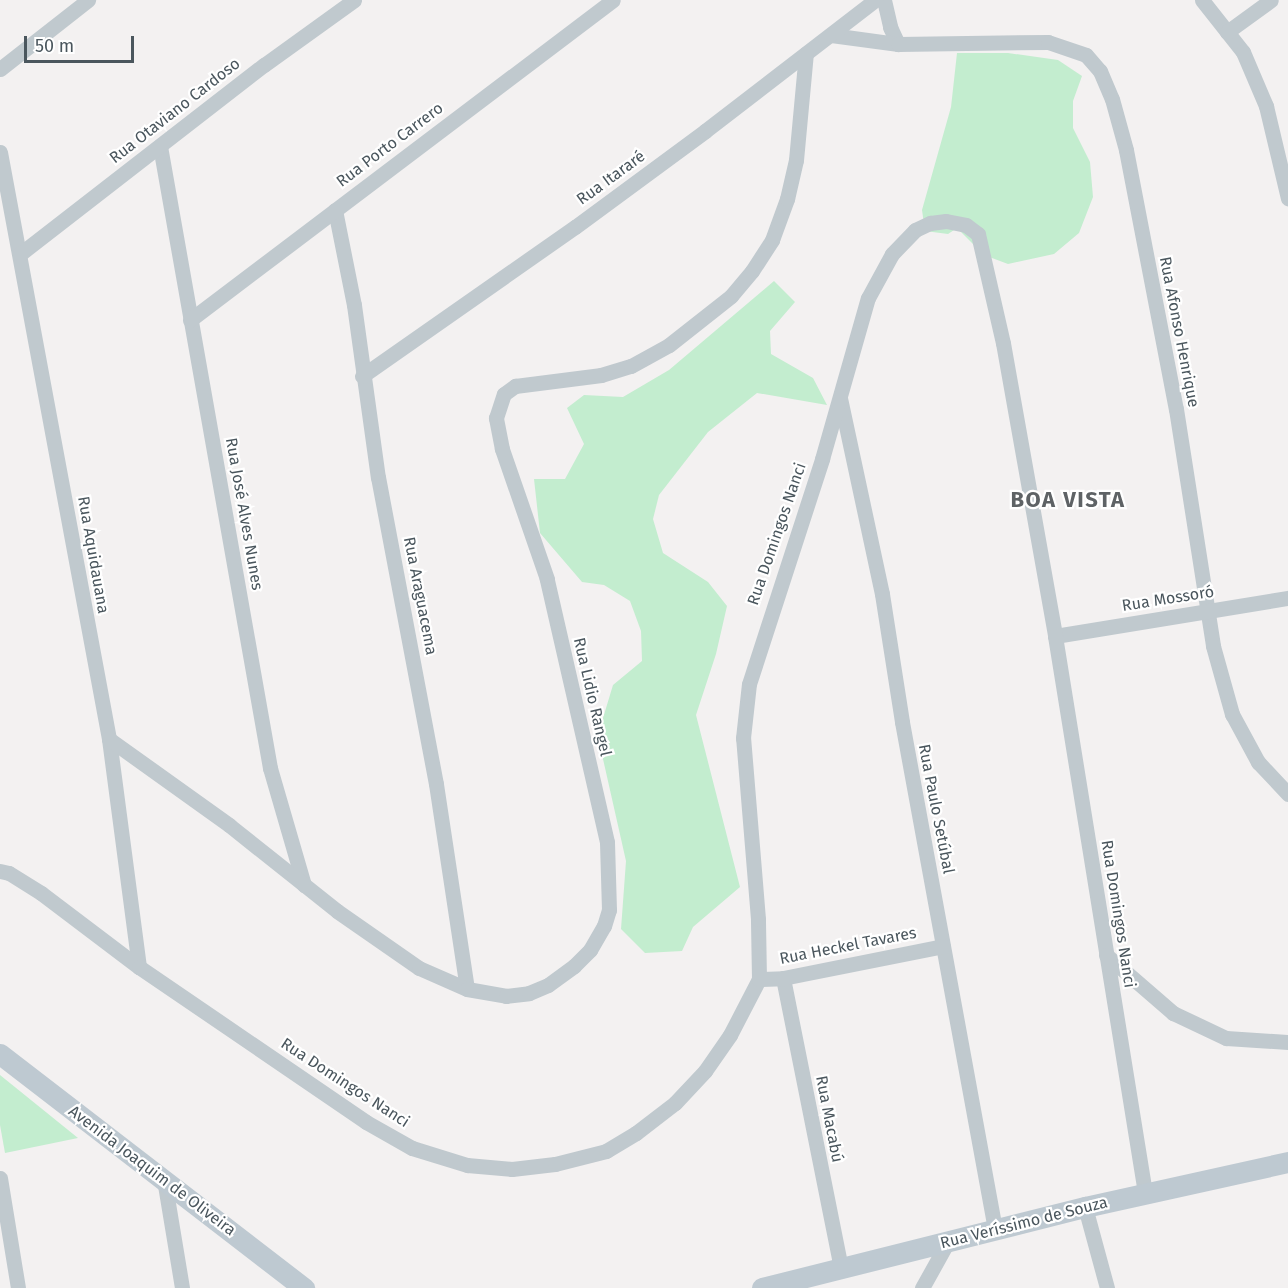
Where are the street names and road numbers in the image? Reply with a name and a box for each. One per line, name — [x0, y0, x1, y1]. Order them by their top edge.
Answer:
street label: Rua Otaviano Cardoso — [106, 54, 244, 168]
street label: Rua Porto Carrero — [333, 99, 447, 191]
street label: Rua Itararé — [573, 147, 649, 209]
street label: Rua Afonso Henrique — [1155, 255, 1203, 409]
street label: Rua José Alves Nunes — [221, 436, 267, 592]
street label: Rua Domingos Nanci — [744, 460, 810, 608]
street label: Rua Aquidauana — [73, 495, 113, 615]
street label: Rua Araguacema — [399, 535, 441, 657]
street label: Rua Mossoró — [1121, 582, 1215, 616]
street label: Rua Lidio Rangel — [569, 636, 615, 758]
street label: Rua Paulo Setúbal — [914, 743, 958, 875]
street label: Rua Domingos Nanci — [1097, 839, 1139, 989]
street label: Rua Heckel Tavares — [778, 923, 918, 969]
street label: Rua Domingos Nanci — [277, 1034, 413, 1132]
street label: Rua Macabú — [811, 1074, 847, 1164]
street label: Avenida Joaquim de Oliveira — [65, 1102, 239, 1240]
street label: Rua Veríssimo de Souza — [938, 1193, 1110, 1253]

